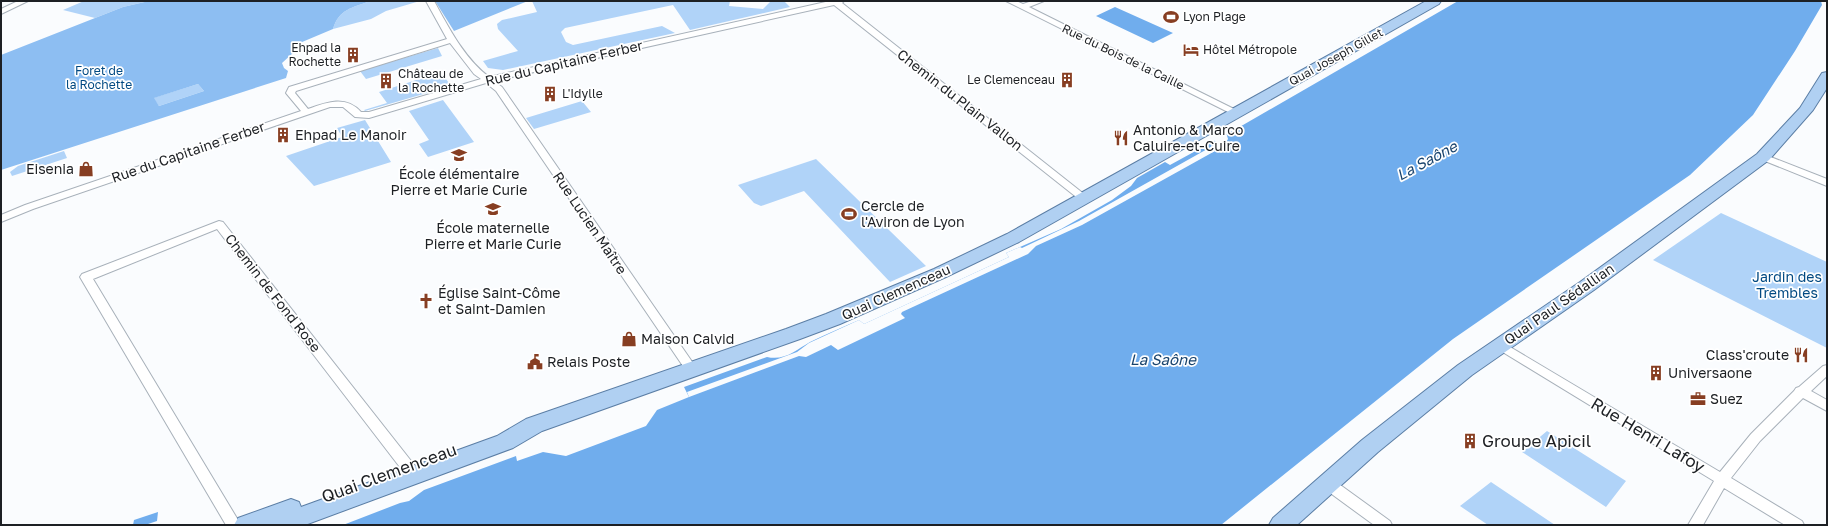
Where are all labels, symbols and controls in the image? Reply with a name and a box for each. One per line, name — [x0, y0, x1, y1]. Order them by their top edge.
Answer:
sports icon: Lyon Plage — [1162, 8, 1180, 26]
place label: Lyon Plage — [1183, 9, 1246, 24]
street label: Rue du Bois de la Caille — [1060, 20, 1187, 93]
street label: Quai Joseph Gillet — [1286, 24, 1386, 89]
street label: Rue du Capitaine Ferber — [483, 36, 645, 89]
place label: Ehpad la Rochette — [288, 40, 341, 69]
hotel icon: Hôtel Métropole — [1182, 41, 1200, 59]
place label: Hôtel Métropole — [1203, 42, 1297, 57]
street label: Chemin du Plain Vallon — [894, 45, 1027, 154]
building icon: Ehpad la Rochette — [344, 46, 362, 64]
park label: Foret de la Rochette — [66, 63, 132, 92]
place label: Château de la Rochette — [398, 66, 464, 95]
building icon: Le Clemenceau — [1058, 71, 1076, 89]
building icon: Château de la Rochette — [377, 72, 395, 90]
place label: Le Clemenceau — [967, 72, 1055, 87]
building icon: L'Idylle — [541, 85, 559, 103]
place label: L'Idylle — [562, 86, 603, 101]
street label: Rue du Capitaine Ferber — [109, 117, 267, 186]
place label: Antonio & Marco Caluire-et-Cuire — [1133, 121, 1243, 154]
building icon: Ehpad Le Manoir — [274, 126, 292, 144]
place label: Ehpad Le Manoir — [295, 126, 407, 143]
restaurant icon: Antonio & Marco Caluire-et-Cuire — [1112, 129, 1130, 147]
water label: La Saône — [1393, 136, 1461, 184]
school or university icon: École élémentaire Pierre et Marie Curie — [450, 146, 468, 164]
place label: Eisenia — [26, 160, 74, 177]
shop icon: Eisenia — [77, 160, 95, 178]
place label: École élémentaire Pierre et Marie Curie — [391, 165, 527, 198]
street label: Rue Lucien Maître — [550, 168, 631, 277]
place label: Cercle de l'Aviron de Lyon — [861, 197, 965, 230]
school or university icon: École maternelle Pierre et Marie Curie — [484, 200, 502, 218]
sports icon: Cercle de l'Aviron de Lyon — [840, 205, 858, 223]
place label: École maternelle Pierre et Marie Curie — [425, 219, 561, 252]
street label: Chemin de Fond Rose — [222, 230, 325, 355]
street label: Quai Paul Sédallian — [1501, 259, 1617, 348]
street label: Quai Clemenceau — [839, 260, 953, 323]
park label: Jardin des Trembles — [1752, 268, 1822, 301]
place label: Église Saint-Côme et Saint-Damien — [438, 284, 560, 317]
church icon: Église Saint-Côme et Saint-Damien — [417, 292, 435, 310]
shop icon: Maison Calvid — [620, 330, 638, 348]
place label: Maison Calvid — [641, 330, 734, 347]
place label: Class'croute — [1706, 346, 1789, 363]
restaurant icon: Class'croute — [1792, 346, 1810, 364]
water label: La Saône — [1130, 350, 1197, 368]
public building icon: Relais Poste — [526, 353, 544, 371]
place label: Relais Poste — [547, 353, 630, 370]
building icon: Universaone — [1647, 364, 1665, 382]
place label: Universaone — [1668, 364, 1752, 381]
office icon: Suez — [1689, 390, 1707, 408]
place label: Suez — [1710, 390, 1743, 407]
street label: Rue Henri Lafoy — [1587, 392, 1709, 477]
place label: Groupe Apicil — [1482, 430, 1591, 451]
building icon: Groupe Apicil — [1461, 432, 1479, 450]
street label: Quai Clemenceau — [318, 438, 459, 507]

